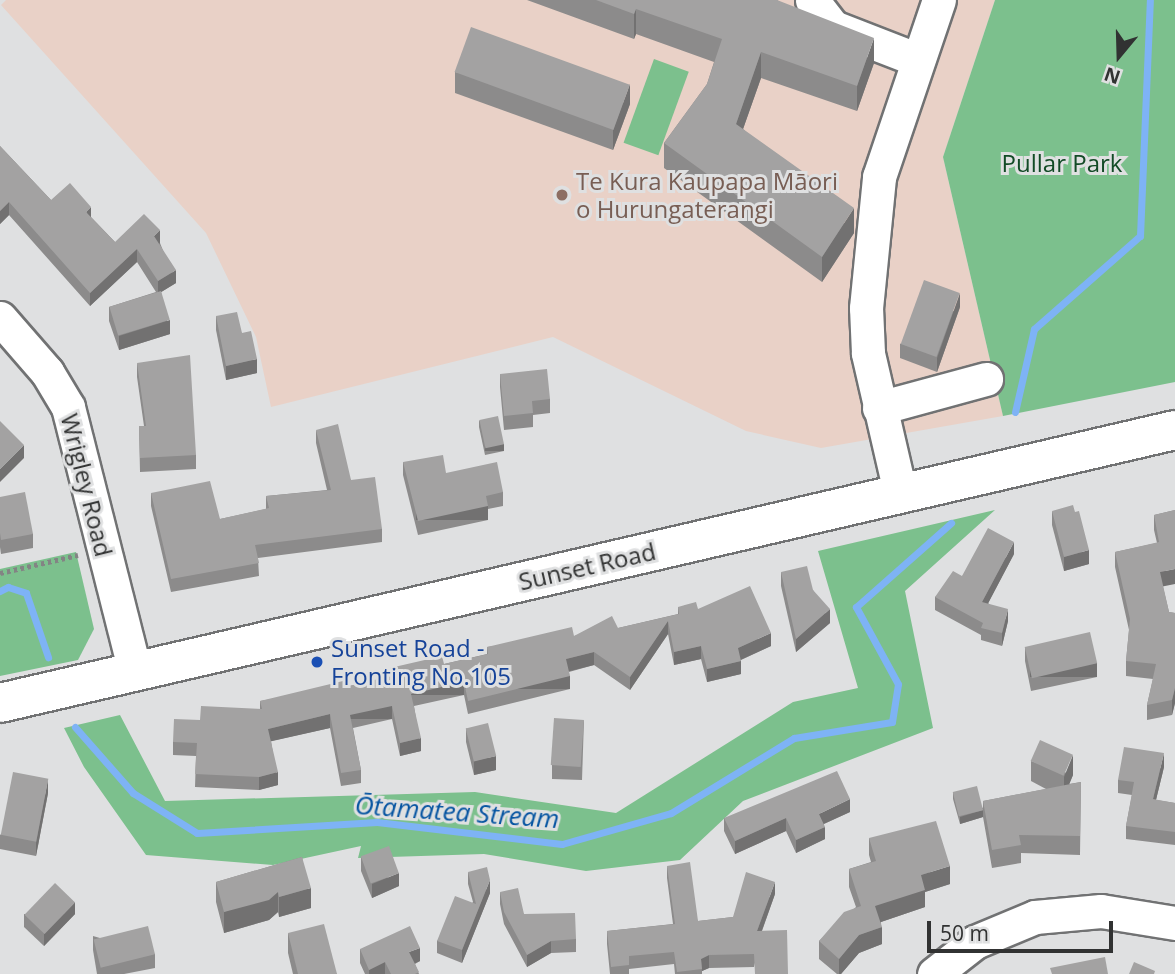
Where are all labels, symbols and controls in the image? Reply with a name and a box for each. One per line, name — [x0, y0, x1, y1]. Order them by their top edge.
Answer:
north arrow — [1084, 21, 1154, 91]
text: N — [1101, 61, 1124, 91]
park label: Pullar Park — [1002, 149, 1122, 177]
place label: Te Kura Kaupapa Māori o Hurungaterangi — [576, 167, 838, 223]
marker: Te Kura Kaupapa Māori o Hurungaterangi — [554, 187, 570, 203]
street label: Wrigley Road — [55, 411, 119, 559]
street label: Sunset Road — [516, 536, 658, 596]
place label: Sunset Road - Fronting No.105 — [331, 634, 511, 690]
marker: Sunset Road - Fronting No.105 — [309, 654, 325, 670]
water label: Ōtamatea Stream — [354, 789, 560, 835]
scale bar — [930, 908, 1116, 952]
text: 50 m — [940, 919, 989, 947]

